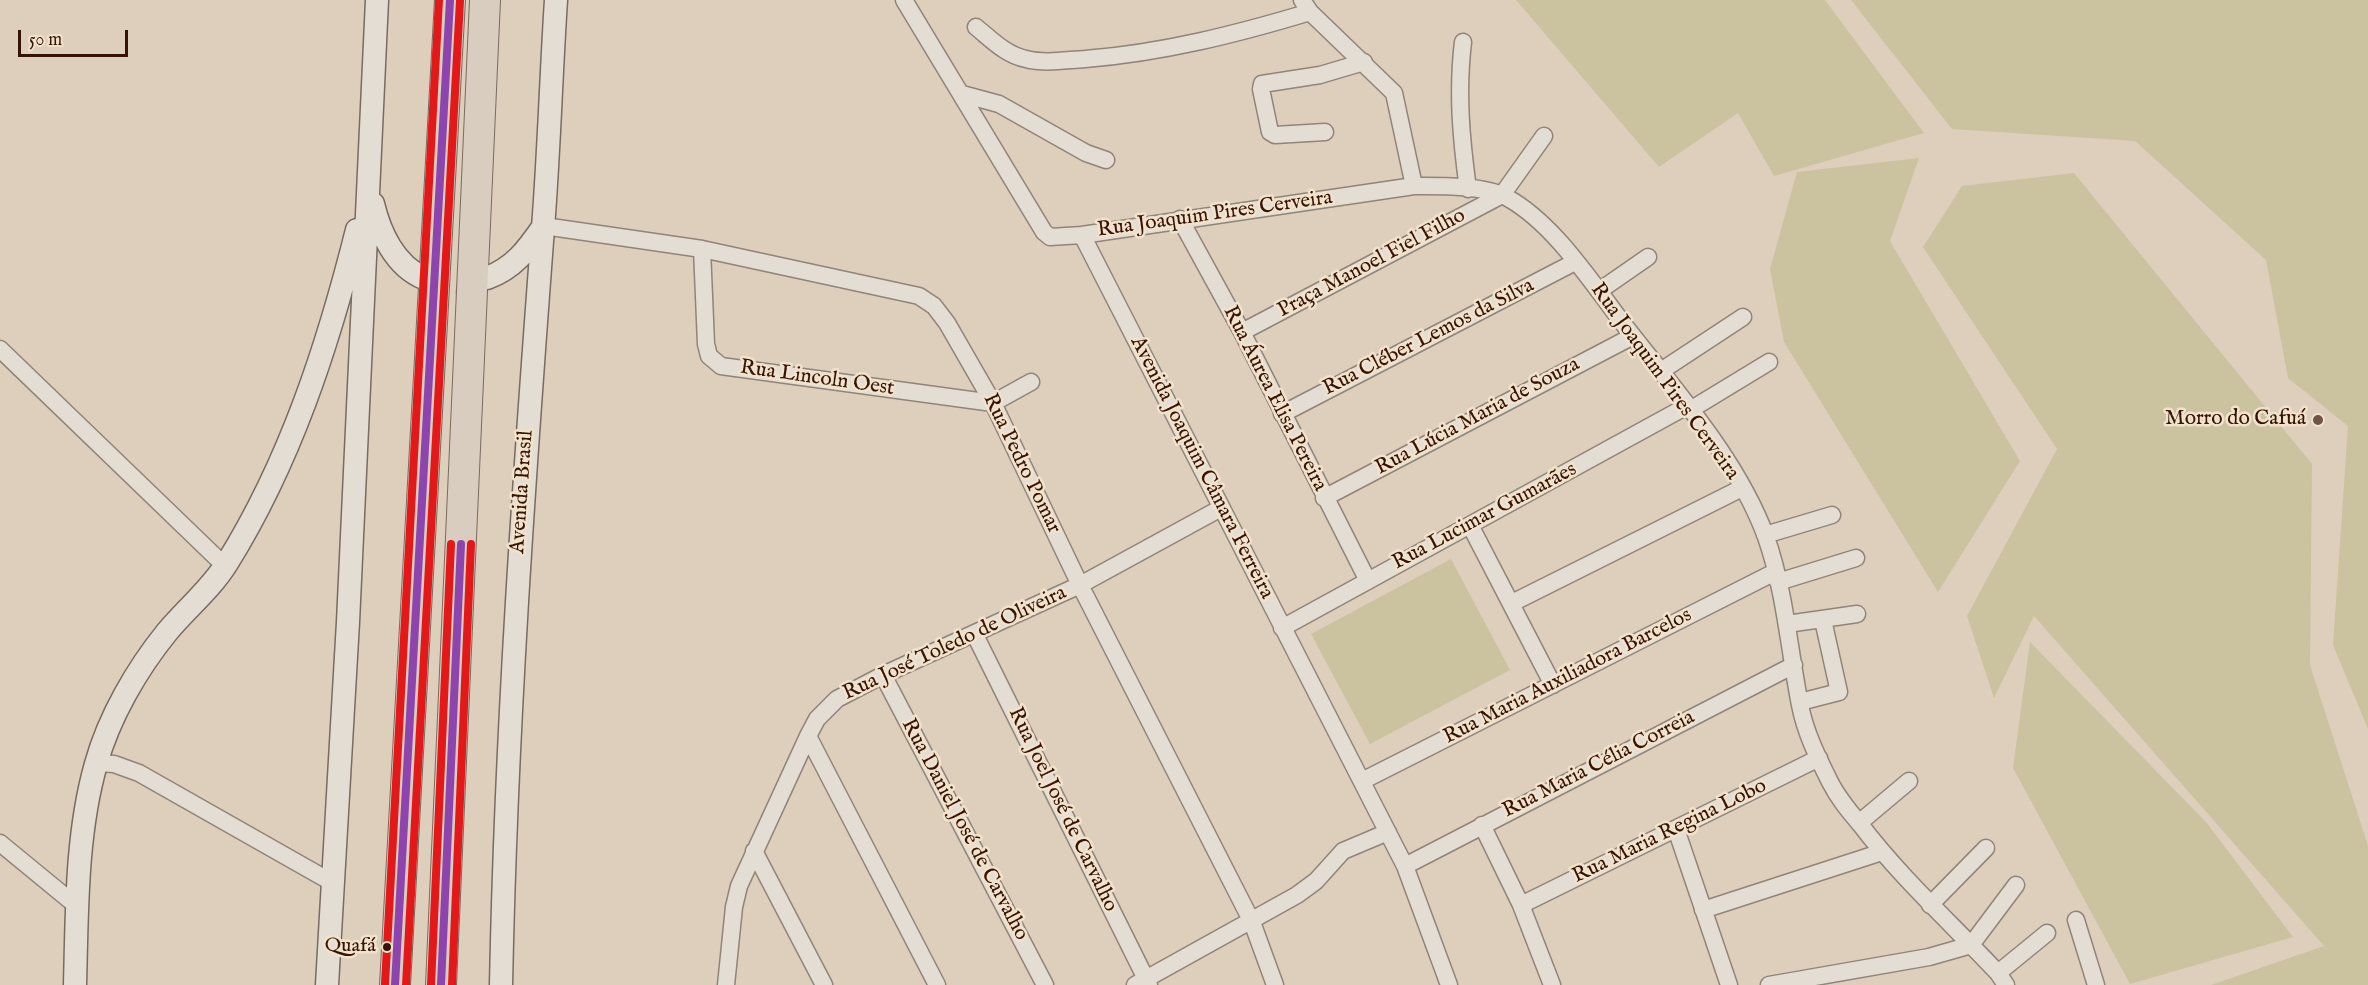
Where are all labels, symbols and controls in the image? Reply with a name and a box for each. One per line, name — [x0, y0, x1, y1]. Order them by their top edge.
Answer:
scale bar — [21, 18, 130, 56]
text: 50 m — [29, 29, 62, 52]
street label: Rua Joaquim Pires Cerveira — [1096, 186, 1334, 244]
street label: Praça Manoel Fiel Filho — [1274, 204, 1470, 324]
street label: Rua Cléber Lemos da Silva — [1319, 274, 1539, 402]
street label: Rua Joaquim Pires Cerveira — [1584, 279, 1744, 485]
street label: Rua Áurea Elisa Pereira — [1216, 302, 1332, 496]
street label: Avenida Joaquim Câmara Ferreira — [1124, 333, 1278, 603]
street label: Rua Lúcia Maria de Souza — [1372, 352, 1584, 482]
street label: Rua Lincoln Oest — [738, 356, 896, 402]
street label: Rua Pedro Pomar — [976, 390, 1066, 538]
place label: Morro do Cafuá — [2165, 407, 2306, 433]
marker: Morro do Cafuá — [2311, 413, 2325, 427]
street label: Avenida Brasil — [506, 429, 540, 555]
street label: Rua Lucimar Gumarães — [1389, 458, 1581, 576]
street label: Rua José Toledo de Oliveira — [839, 581, 1071, 707]
street label: Rua Maria Auxiliadora Barcelos — [1440, 603, 1696, 751]
street label: Rua Joel José de Carvalho — [1001, 704, 1123, 916]
street label: Rua Maria Célia Correia — [1499, 706, 1699, 824]
street label: Rua Daniel José de Carvalho — [895, 715, 1033, 945]
street label: Rua Maria Regina Lobo — [1569, 774, 1771, 890]
place label: Quafá — [325, 935, 376, 959]
marker: Quafá — [381, 941, 393, 953]

